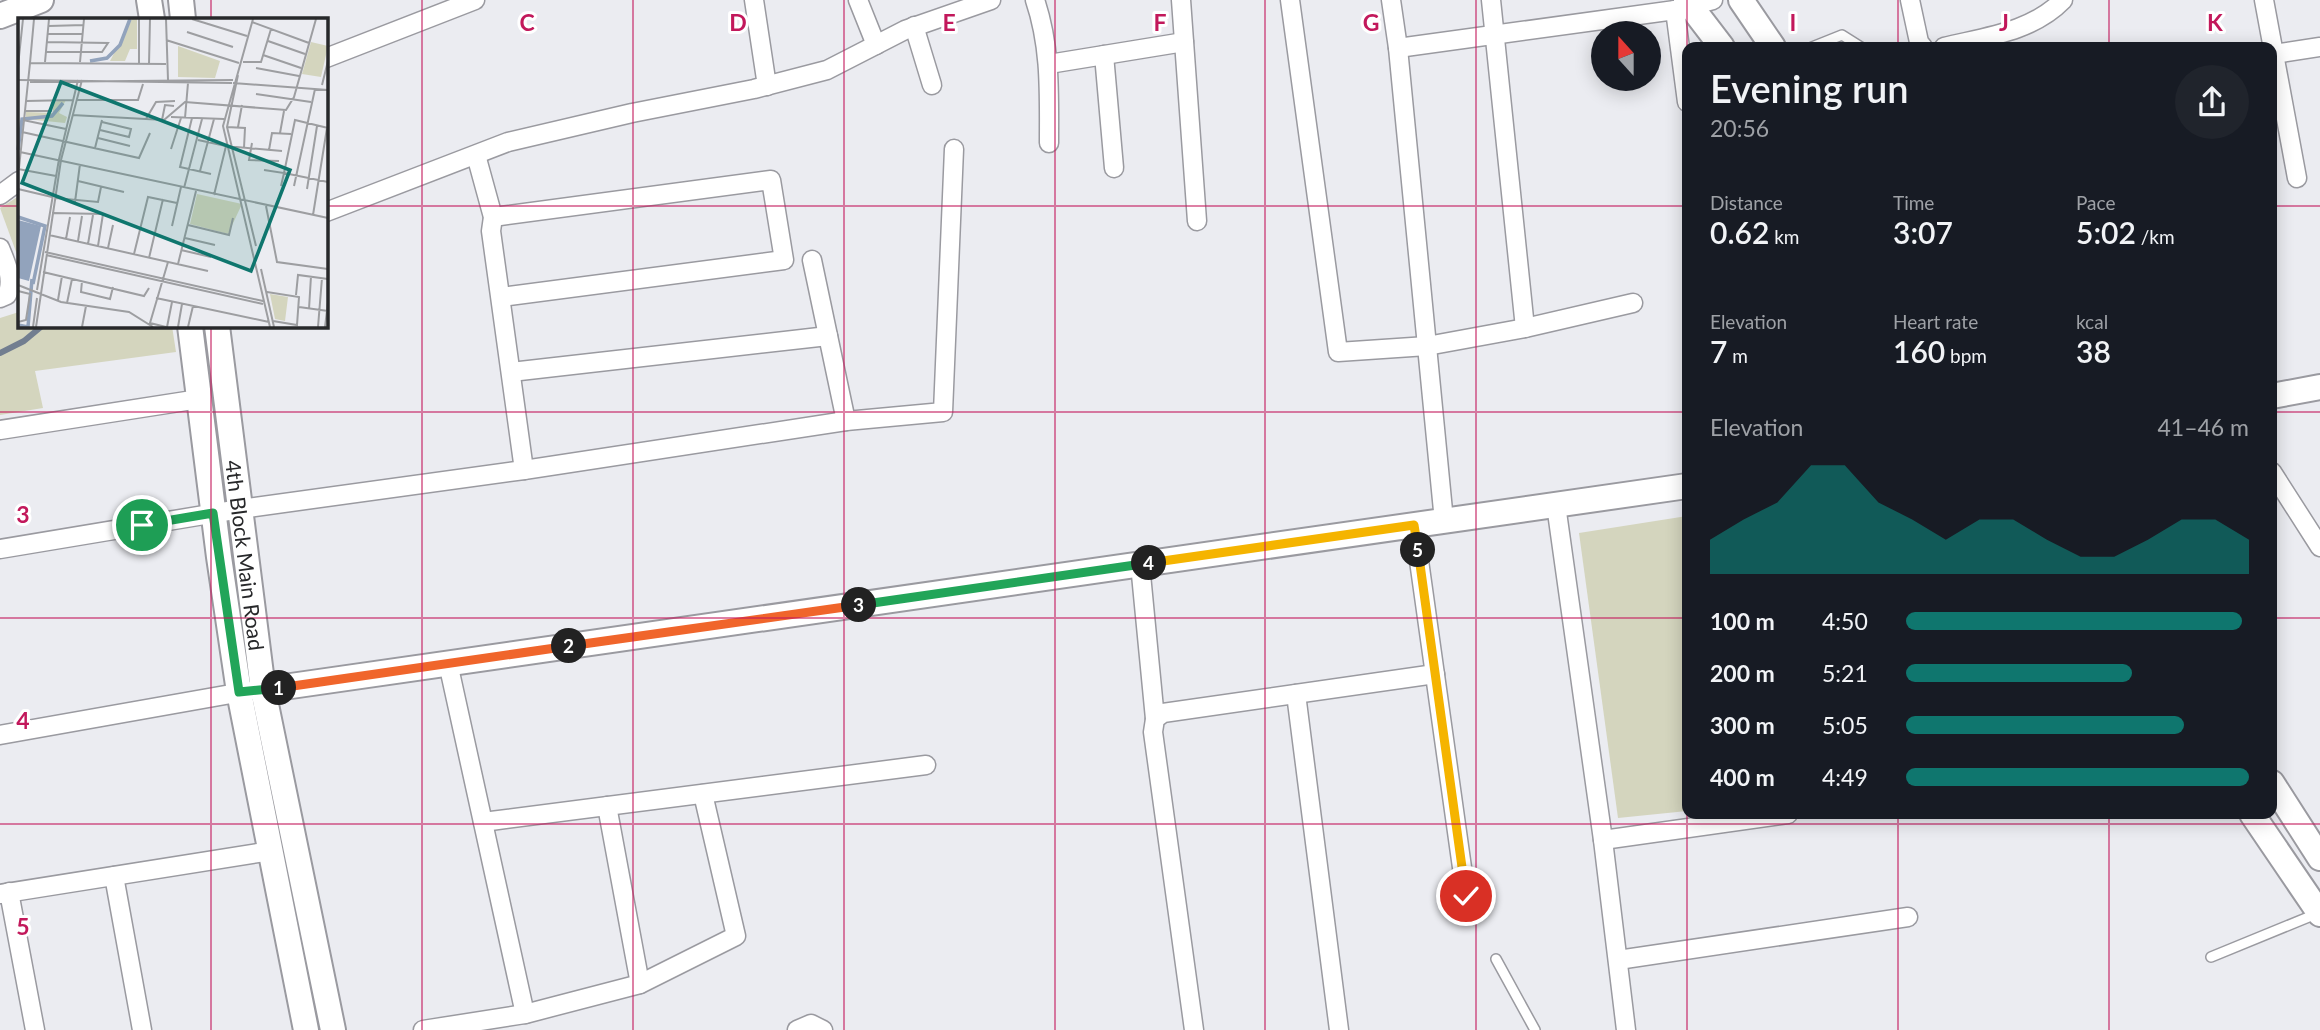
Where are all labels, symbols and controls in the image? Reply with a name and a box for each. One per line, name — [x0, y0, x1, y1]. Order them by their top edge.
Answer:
text: C — [519, 8, 535, 36]
text: D — [729, 8, 747, 36]
text: E — [942, 8, 956, 36]
text: F — [1153, 8, 1167, 36]
text: G — [1363, 8, 1379, 36]
text: I — [1790, 8, 1796, 36]
text: J — [1999, 8, 2009, 36]
text: K — [2207, 8, 2223, 36]
inset map — [18, 18, 327, 327]
north arrow — [1591, 21, 1661, 91]
map controls — [1591, 21, 1661, 91]
text: Evening run — [1710, 65, 1909, 111]
button: share — [2175, 65, 2249, 139]
text: 20:56 — [1710, 114, 1769, 142]
text: Distance — [1710, 191, 1783, 214]
text: Time — [1893, 191, 1934, 214]
text: Pace — [2076, 191, 2115, 214]
text: 0.62 — [1710, 214, 1769, 250]
text: 3:07 — [1893, 214, 1953, 250]
text: 5:02 — [2076, 214, 2136, 250]
text: km — [1769, 225, 1799, 248]
text: /km — [2136, 225, 2175, 248]
text: Elevation — [1710, 310, 1787, 333]
text: Heart rate — [1893, 310, 1978, 333]
text: kcal — [2076, 310, 2108, 333]
text: 7 — [1710, 333, 1727, 369]
text: 160 — [1893, 333, 1945, 369]
text: 38 — [2076, 333, 2111, 369]
text: m — [1727, 344, 1748, 367]
text: bpm — [1945, 344, 1987, 367]
text: Elevation — [1710, 413, 1803, 441]
text: 41–46 m — [2157, 413, 2249, 441]
street label: 4th Block Main Road — [222, 459, 270, 652]
pin — [112, 495, 172, 555]
text: 3 — [16, 500, 30, 528]
icon: arrive — [123, 506, 161, 544]
pin: 5 — [1400, 532, 1436, 568]
text: 5 — [1412, 538, 1423, 561]
pin: 4 — [1132, 546, 1166, 580]
text: 4 — [1143, 551, 1154, 574]
pin: 3 — [842, 588, 876, 622]
text: 3 — [853, 593, 864, 616]
text: 100 m — [1710, 607, 1775, 635]
text: 4:50 — [1822, 607, 1868, 635]
pin: 2 — [552, 628, 586, 664]
text: 2 — [563, 634, 574, 657]
text: 200 m — [1710, 659, 1775, 687]
text: 5:21 — [1822, 659, 1868, 687]
pin: 1 — [262, 670, 296, 706]
text: 1 — [273, 676, 284, 699]
text: 4 — [16, 706, 30, 734]
text: 300 m — [1710, 711, 1775, 739]
text: 5:05 — [1822, 711, 1868, 739]
text: 400 m — [1710, 763, 1775, 791]
text: 4:49 — [1822, 763, 1868, 791]
pin — [1436, 866, 1496, 926]
icon: check — [1447, 877, 1485, 915]
text: 5 — [16, 912, 30, 940]

